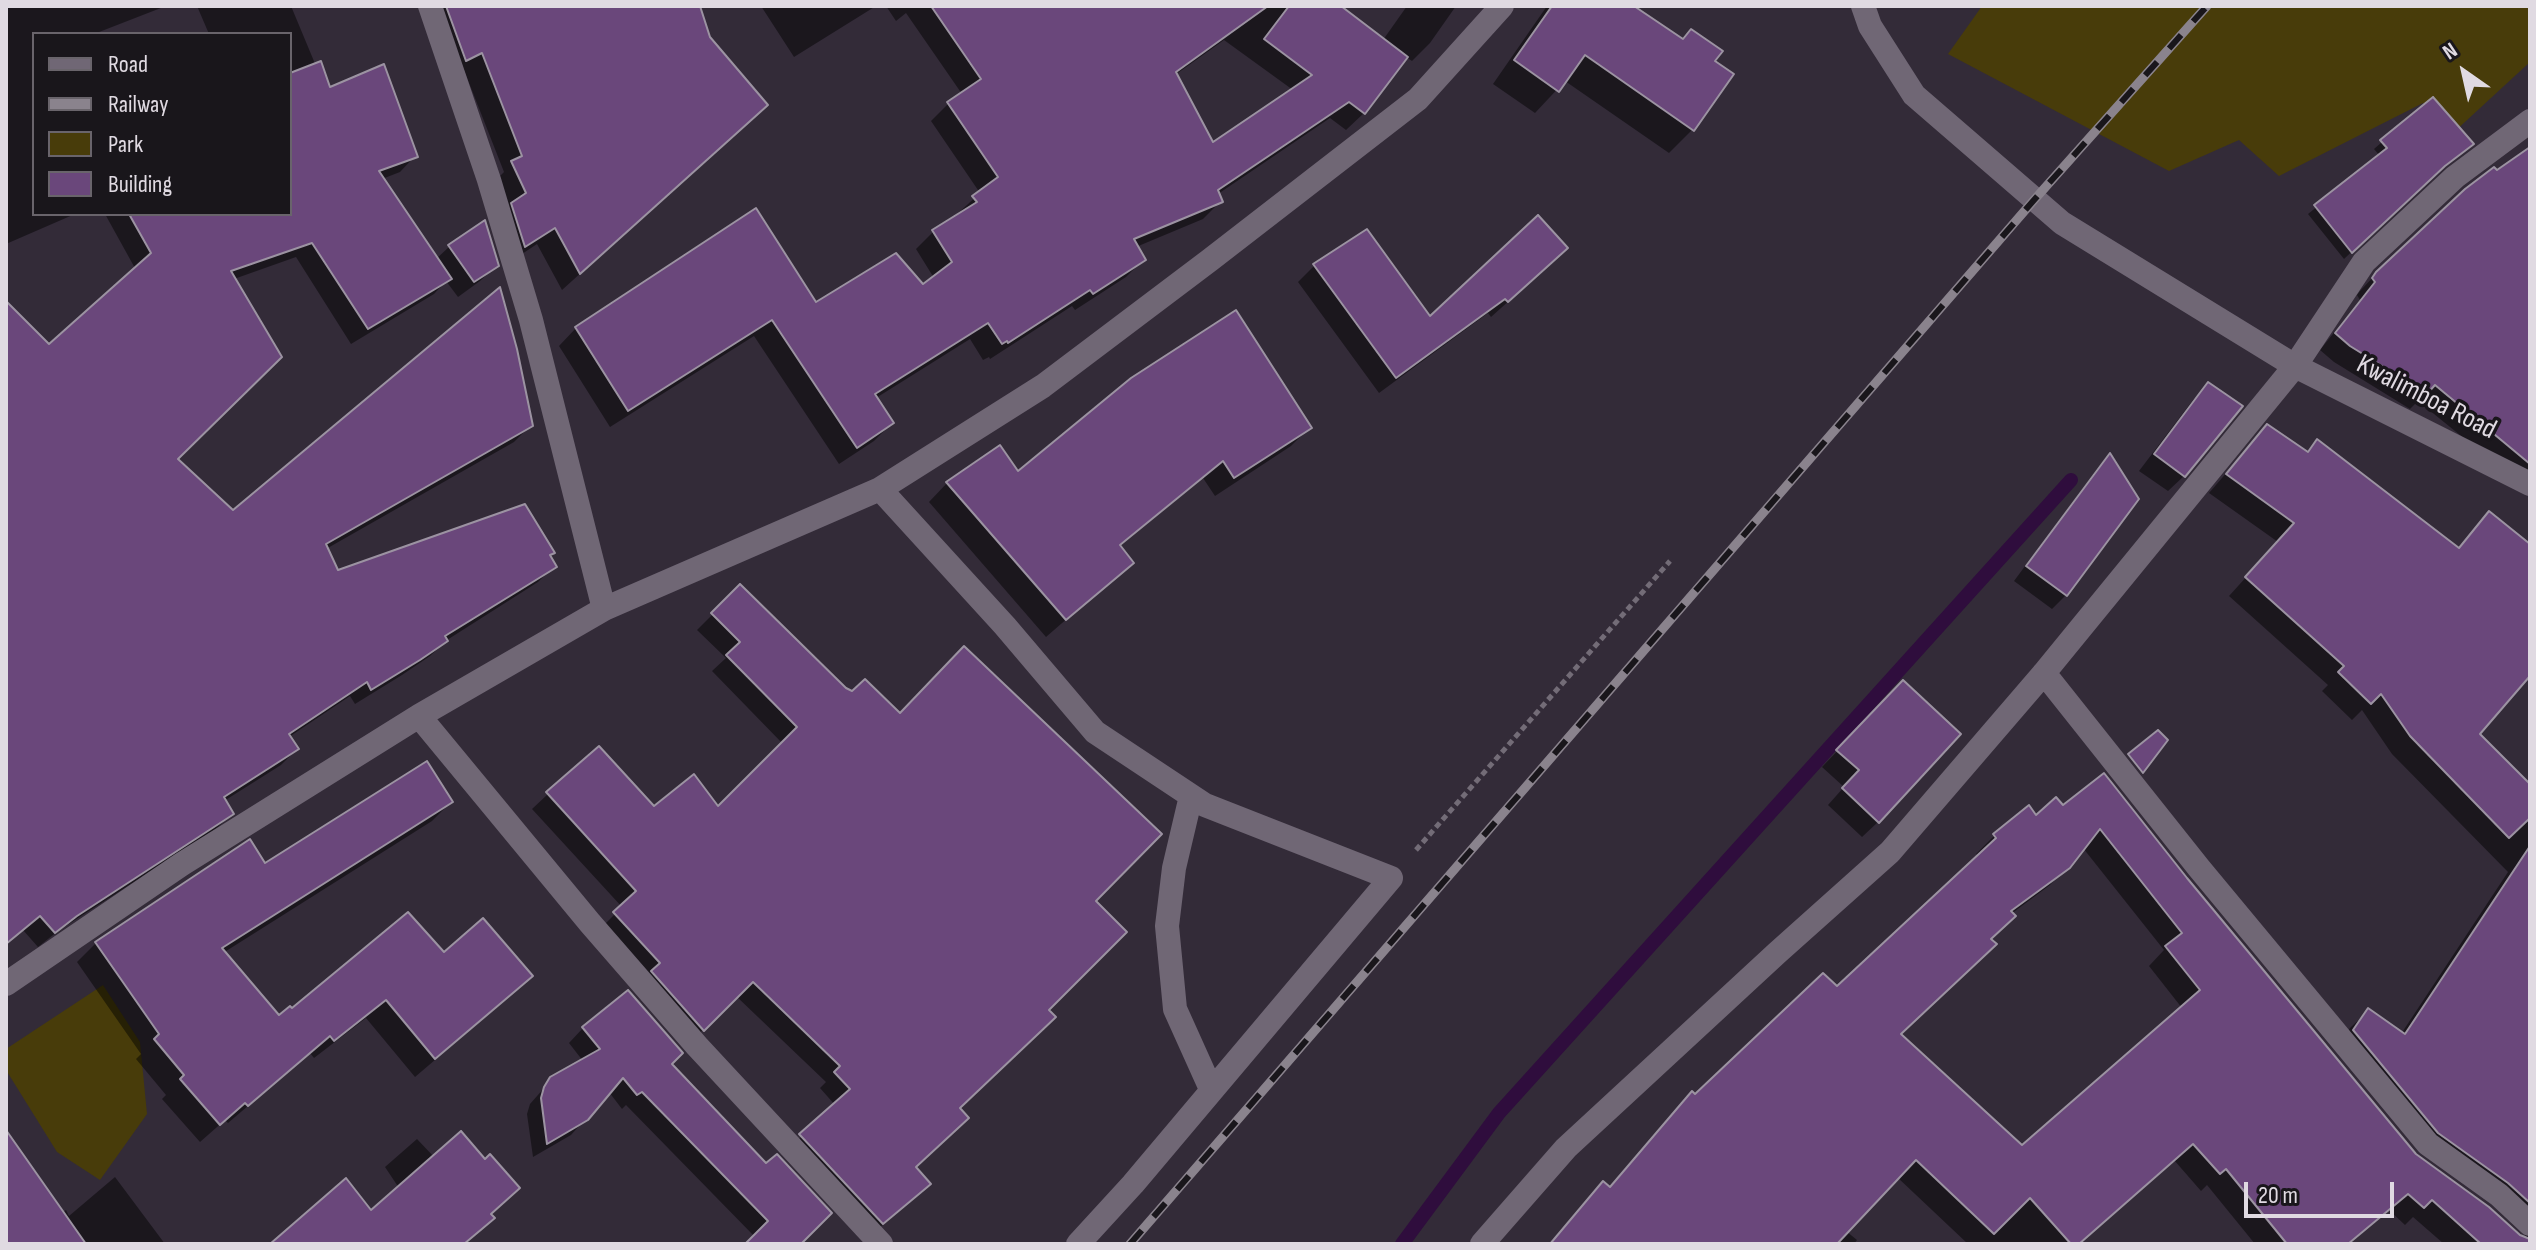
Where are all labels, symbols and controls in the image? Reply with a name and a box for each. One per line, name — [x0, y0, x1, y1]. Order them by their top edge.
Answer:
legend — [32, 32, 292, 216]
north arrow — [2424, 32, 2504, 112]
text: N — [2438, 37, 2463, 66]
text: Road — [108, 50, 148, 79]
text: Railway — [108, 90, 168, 119]
text: Park — [108, 130, 143, 159]
text: Building — [108, 170, 172, 199]
street label: Kwalimboa Road — [2350, 348, 2502, 448]
scale bar — [2248, 1166, 2398, 1216]
text: 20 m — [2258, 1181, 2298, 1210]

